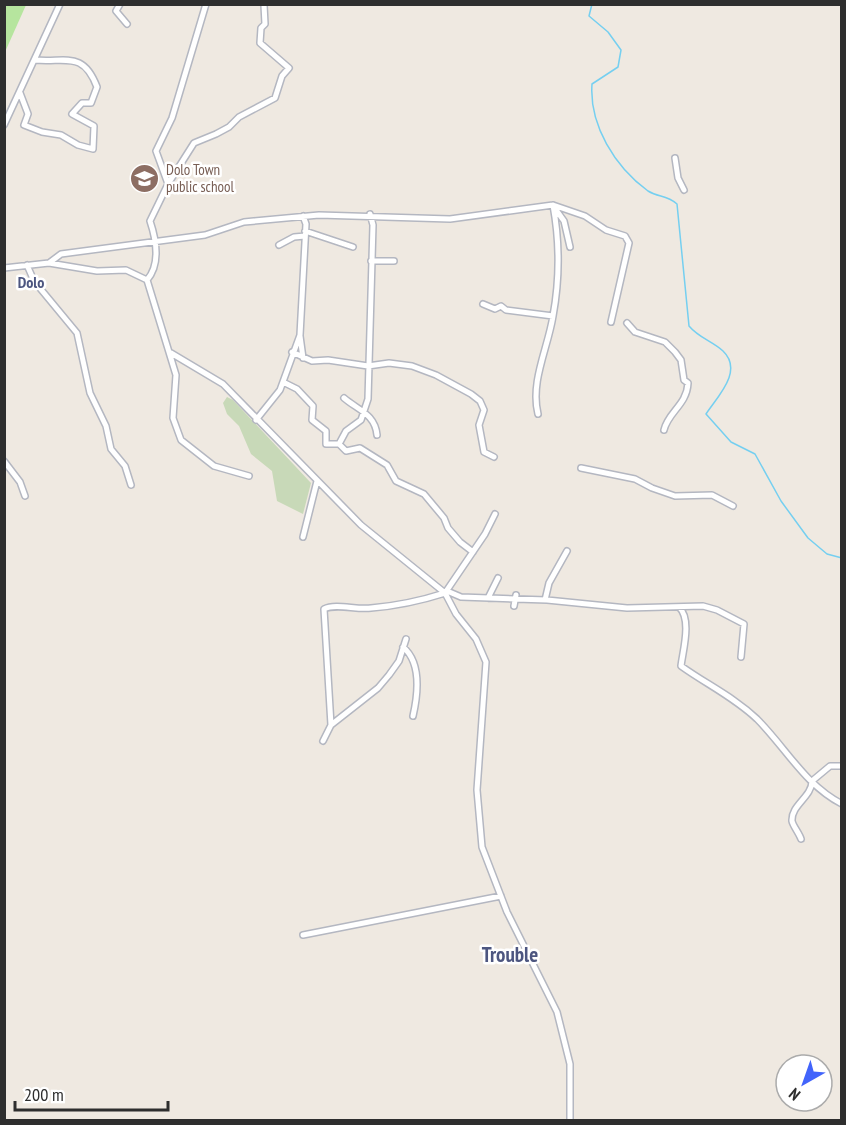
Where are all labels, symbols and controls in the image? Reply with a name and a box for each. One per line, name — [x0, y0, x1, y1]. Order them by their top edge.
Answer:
place label: Dolo Town public school — [166, 160, 235, 196]
school or university icon: Dolo Town public school — [129, 162, 161, 194]
district label: Dolo — [18, 272, 44, 292]
district label: Trouble — [482, 941, 538, 968]
north arrow — [774, 1053, 834, 1113]
scale bar — [15, 1074, 168, 1112]
text: 200 m — [24, 1083, 64, 1106]
text: N — [785, 1084, 804, 1105]

